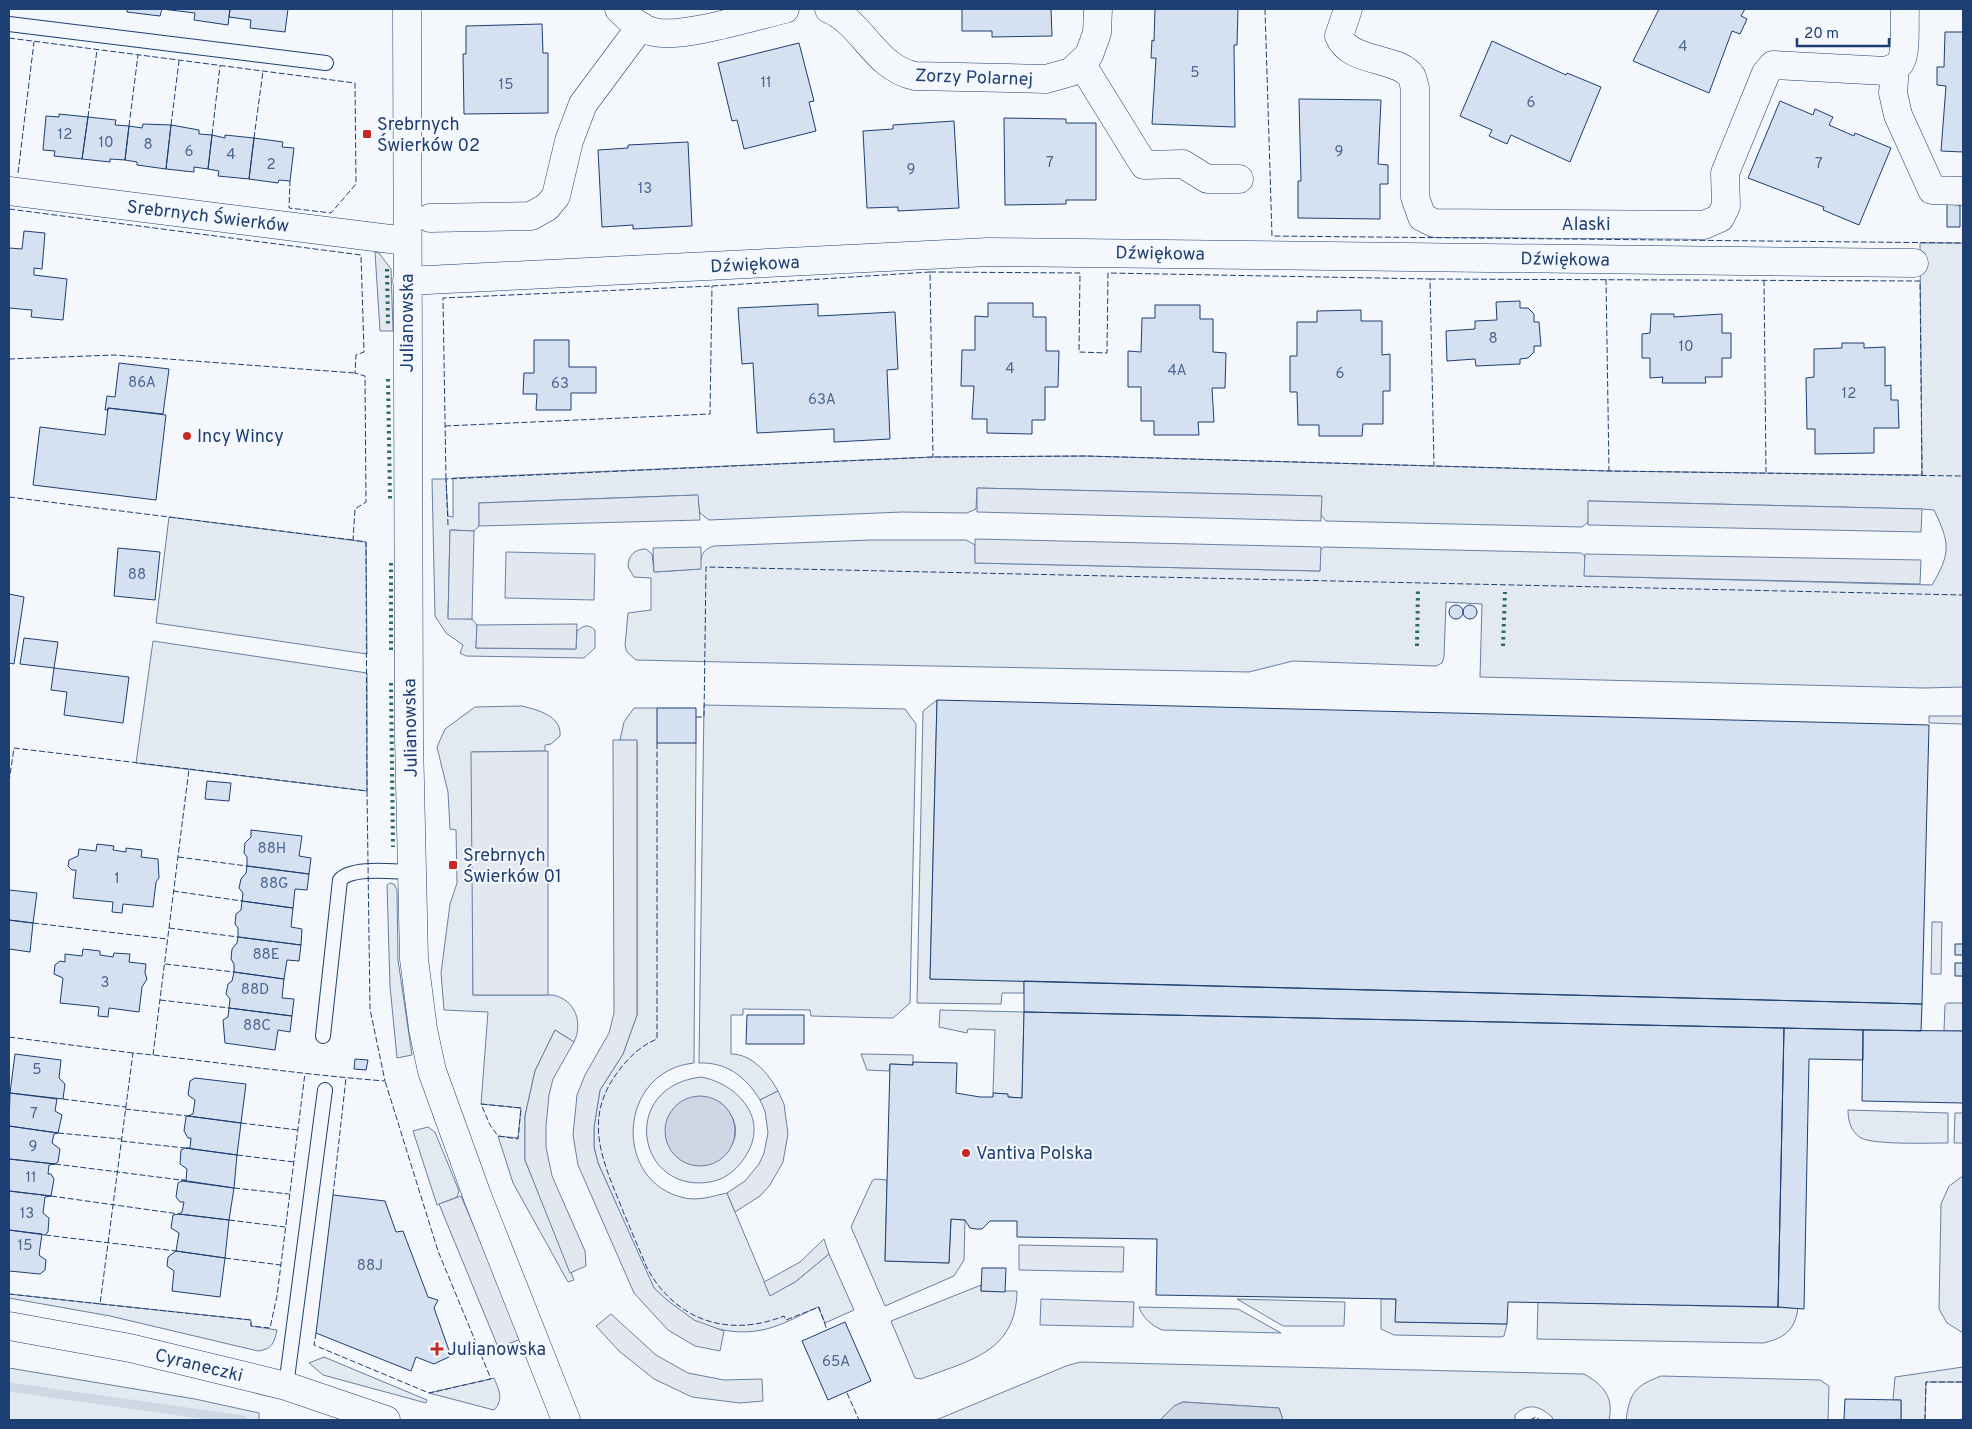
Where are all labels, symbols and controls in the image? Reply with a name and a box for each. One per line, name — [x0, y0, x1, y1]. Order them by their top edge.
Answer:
scale bar — [1797, 15, 1890, 47]
text: 20 m — [1804, 25, 1839, 44]
house number: 4 — [1678, 38, 1688, 57]
house number: 5 — [1190, 64, 1200, 83]
street label: Zorzy Polarnej — [914, 65, 1033, 92]
house number: 11 — [760, 74, 772, 93]
house number: 15 — [499, 76, 513, 95]
house number: 6 — [1527, 94, 1536, 113]
place label: Srebrnych Świerków 02 — [377, 114, 480, 158]
house number: 12 — [58, 126, 72, 145]
marker: Srebrnych Świerków 02 — [361, 128, 373, 140]
house number: 10 — [98, 134, 114, 153]
house number: 8 — [143, 136, 153, 155]
house number: 6 — [185, 143, 194, 162]
house number: 9 — [1335, 143, 1343, 162]
house number: 4 — [226, 146, 236, 165]
house number: 7 — [1046, 154, 1054, 173]
house number: 7 — [1815, 155, 1823, 174]
house number: 2 — [266, 156, 276, 175]
house number: 9 — [907, 161, 915, 180]
house number: 13 — [638, 180, 652, 199]
street label: Srebrnych Świerków — [125, 194, 291, 239]
street label: Alaski — [1562, 214, 1610, 237]
street label: Dźwiękowa — [1115, 242, 1205, 267]
street label: Dźwiękowa — [1520, 248, 1610, 273]
street label: Dźwiękowa — [710, 252, 800, 279]
street label: Julianowska — [397, 273, 420, 373]
house number: 8 — [1488, 330, 1498, 349]
house number: 10 — [1678, 338, 1694, 357]
house number: 4 — [1005, 360, 1015, 379]
house number: 4A — [1167, 362, 1187, 381]
house number: 6 — [1336, 365, 1345, 384]
house number: 86A — [128, 374, 156, 393]
house number: 63 — [551, 375, 569, 394]
house number: 12 — [1842, 385, 1856, 404]
house number: 63A — [808, 391, 836, 410]
place label: Incy Wincy — [197, 426, 284, 449]
marker: Incy Wincy — [181, 430, 193, 442]
house number: 88 — [128, 566, 146, 585]
street label: Julianowska — [399, 678, 424, 778]
house number: 88H — [258, 840, 286, 859]
place label: Srebrnych Świerków 01 — [463, 845, 562, 889]
marker: Srebrnych Świerków 01 — [447, 859, 459, 871]
house number: 1 — [114, 870, 120, 889]
house number: 88G — [260, 875, 288, 894]
house number: 88E — [252, 946, 280, 965]
house number: 3 — [100, 974, 110, 993]
house number: 88D — [241, 981, 269, 1000]
house number: 88C — [243, 1017, 271, 1036]
house number: 5 — [32, 1061, 42, 1080]
house number: 7 — [30, 1105, 38, 1124]
house number: 9 — [29, 1138, 37, 1157]
place label: Vantiva Polska — [976, 1143, 1093, 1166]
marker: Vantiva Polska — [960, 1147, 972, 1159]
house number: 11 — [25, 1169, 37, 1188]
house number: 13 — [20, 1205, 34, 1224]
house number: 15 — [18, 1237, 32, 1256]
house number: 88J — [357, 1257, 383, 1276]
place label: Julianowska — [447, 1339, 546, 1362]
marker: Julianowska — [431, 1343, 443, 1355]
street label: Cyraneczki — [152, 1344, 245, 1388]
house number: 65A — [822, 1353, 850, 1372]

